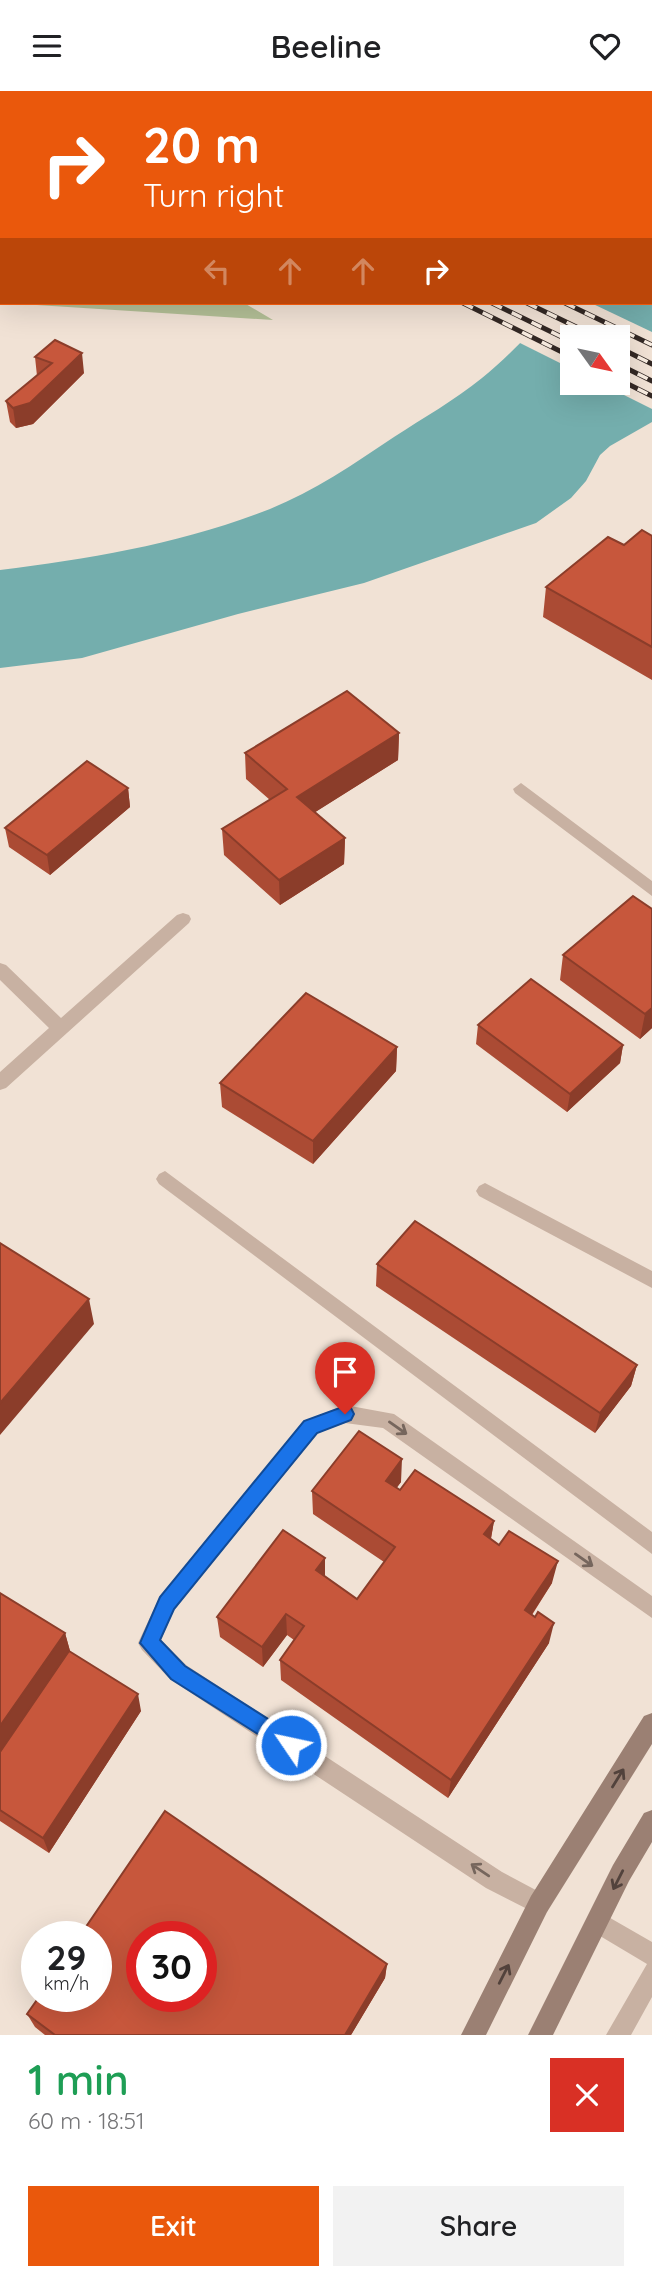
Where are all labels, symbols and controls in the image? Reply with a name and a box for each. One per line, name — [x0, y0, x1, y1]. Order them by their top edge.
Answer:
text: Beeline — [270, 26, 382, 66]
icon: menu — [28, 27, 66, 65]
icon: heart — [586, 27, 624, 65]
text: 20 m — [143, 114, 260, 175]
icon: right — [28, 119, 119, 210]
text: Turn right — [143, 175, 284, 215]
icon: left — [198, 252, 236, 290]
icon: ahead — [271, 252, 309, 290]
icon: ahead — [344, 252, 382, 290]
icon: right — [417, 252, 455, 290]
north arrow — [560, 325, 630, 395]
map controls — [560, 325, 630, 395]
pin — [315, 1342, 375, 1414]
icon: arrive — [326, 1353, 364, 1391]
one-way arrow — [388, 1421, 407, 1435]
one-way arrow — [574, 1553, 593, 1567]
position arrow — [254, 1708, 328, 1782]
one-way arrow — [612, 1768, 626, 1788]
one-way arrow — [471, 1863, 490, 1877]
one-way arrow — [611, 1869, 625, 1890]
speed limit sign: 30 — [126, 1921, 217, 2012]
text: 29 — [47, 1935, 86, 1979]
one-way arrow — [497, 1964, 511, 1985]
text: km/h — [44, 1972, 89, 1995]
text: 1 min — [28, 2053, 129, 2106]
button: close — [550, 2058, 624, 2132]
text: 60 m · 18:51 — [28, 2106, 145, 2135]
button: Exit — [28, 2186, 319, 2266]
button: Share — [333, 2186, 624, 2266]

